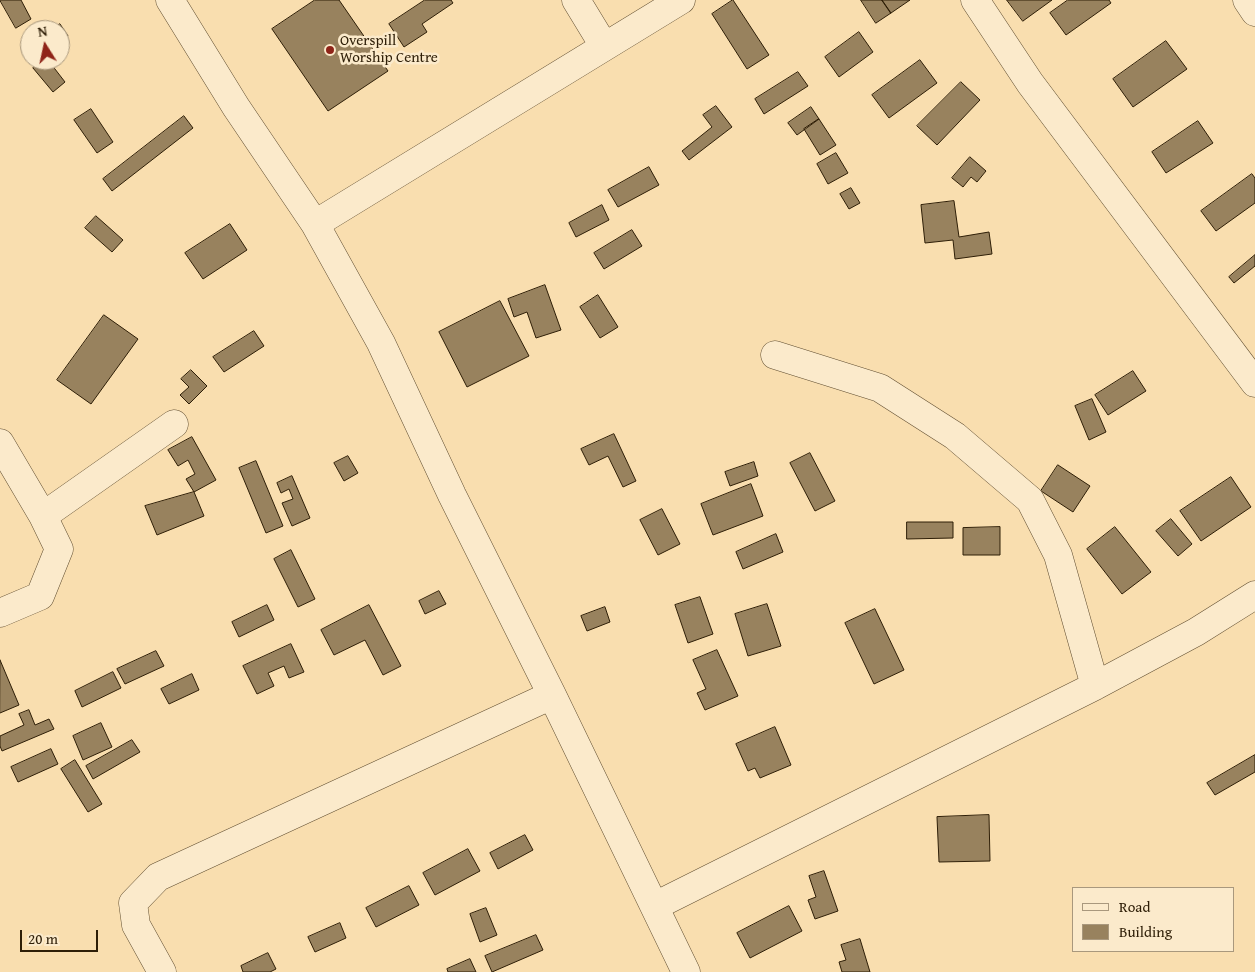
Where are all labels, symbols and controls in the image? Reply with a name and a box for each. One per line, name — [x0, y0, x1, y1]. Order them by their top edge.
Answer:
north arrow — [20, 20, 70, 70]
text: N — [36, 21, 49, 42]
place label: Overspill Worship Centre — [340, 32, 438, 67]
marker: Overspill Worship Centre — [324, 44, 336, 56]
legend — [1072, 887, 1235, 952]
text: Road — [1119, 896, 1150, 917]
scale bar — [22, 920, 100, 952]
text: Building — [1119, 921, 1172, 942]
text: 20 m — [28, 928, 58, 949]

